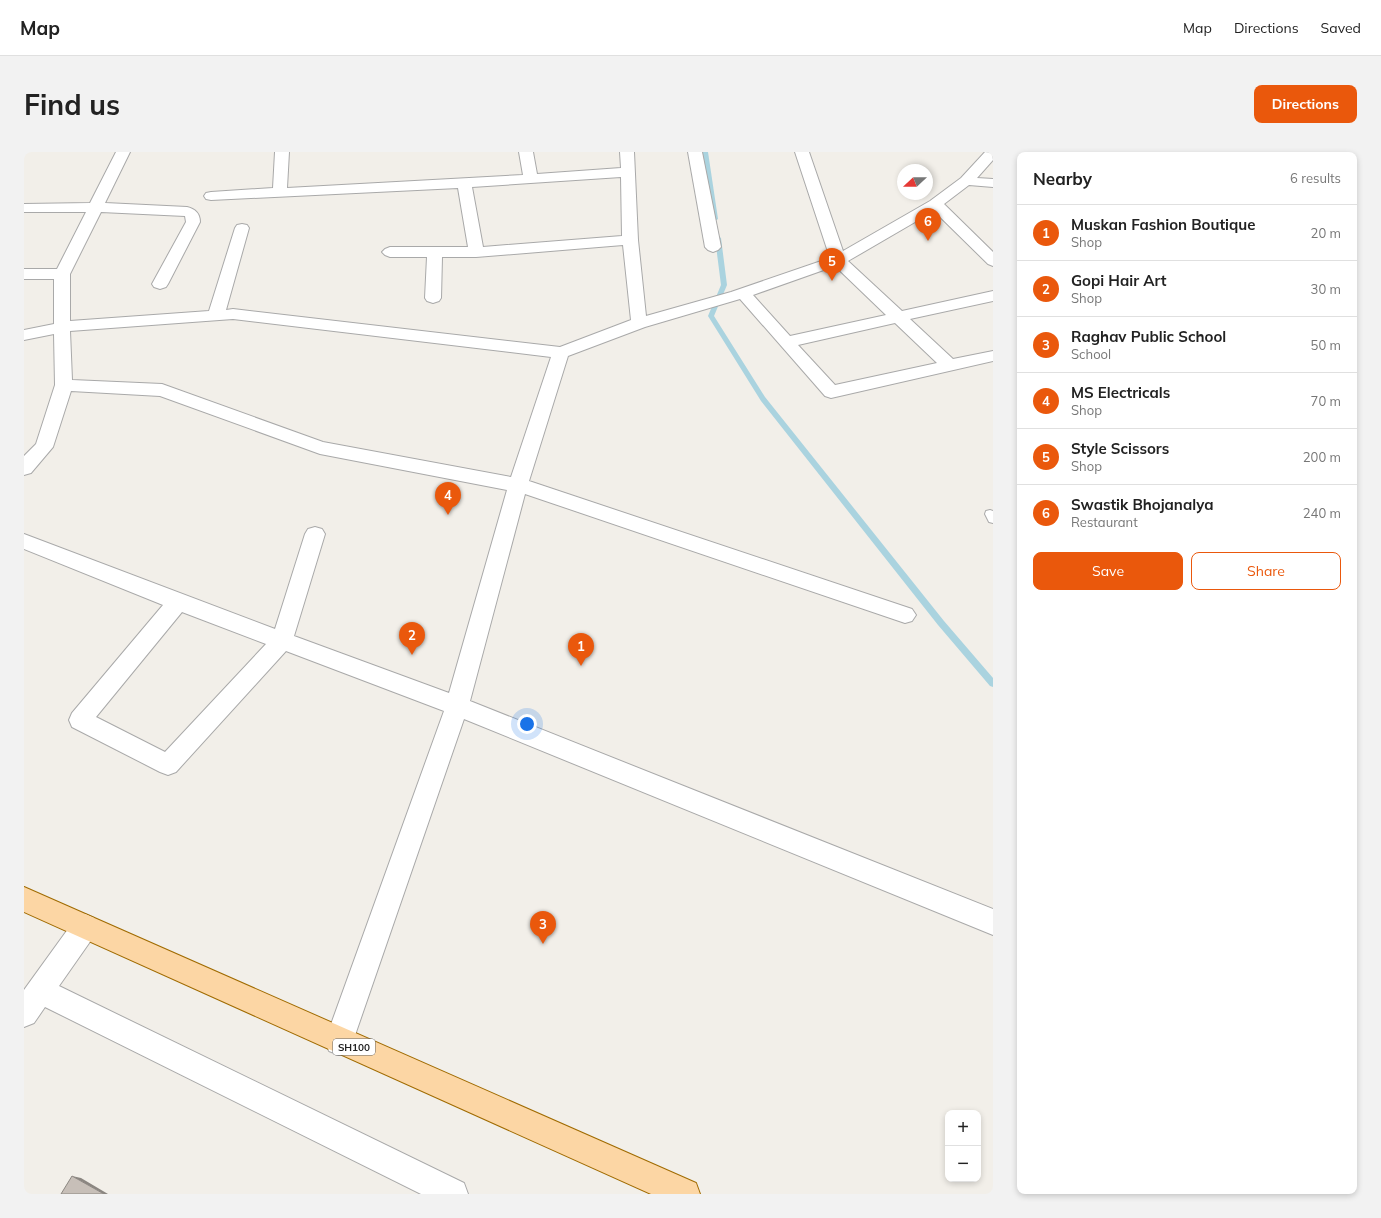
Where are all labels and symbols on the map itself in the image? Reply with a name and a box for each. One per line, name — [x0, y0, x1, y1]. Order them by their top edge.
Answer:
north arrow — [897, 164, 933, 200]
pin: 6 — [915, 208, 941, 241]
pin: 5 — [819, 248, 845, 281]
pin: 4 — [435, 482, 461, 515]
pin: 2 — [399, 622, 425, 655]
pin: 1 — [568, 633, 594, 666]
your location — [517, 714, 537, 734]
pin: 3 — [530, 911, 556, 944]
road number: SH100 — [333, 1039, 375, 1055]

